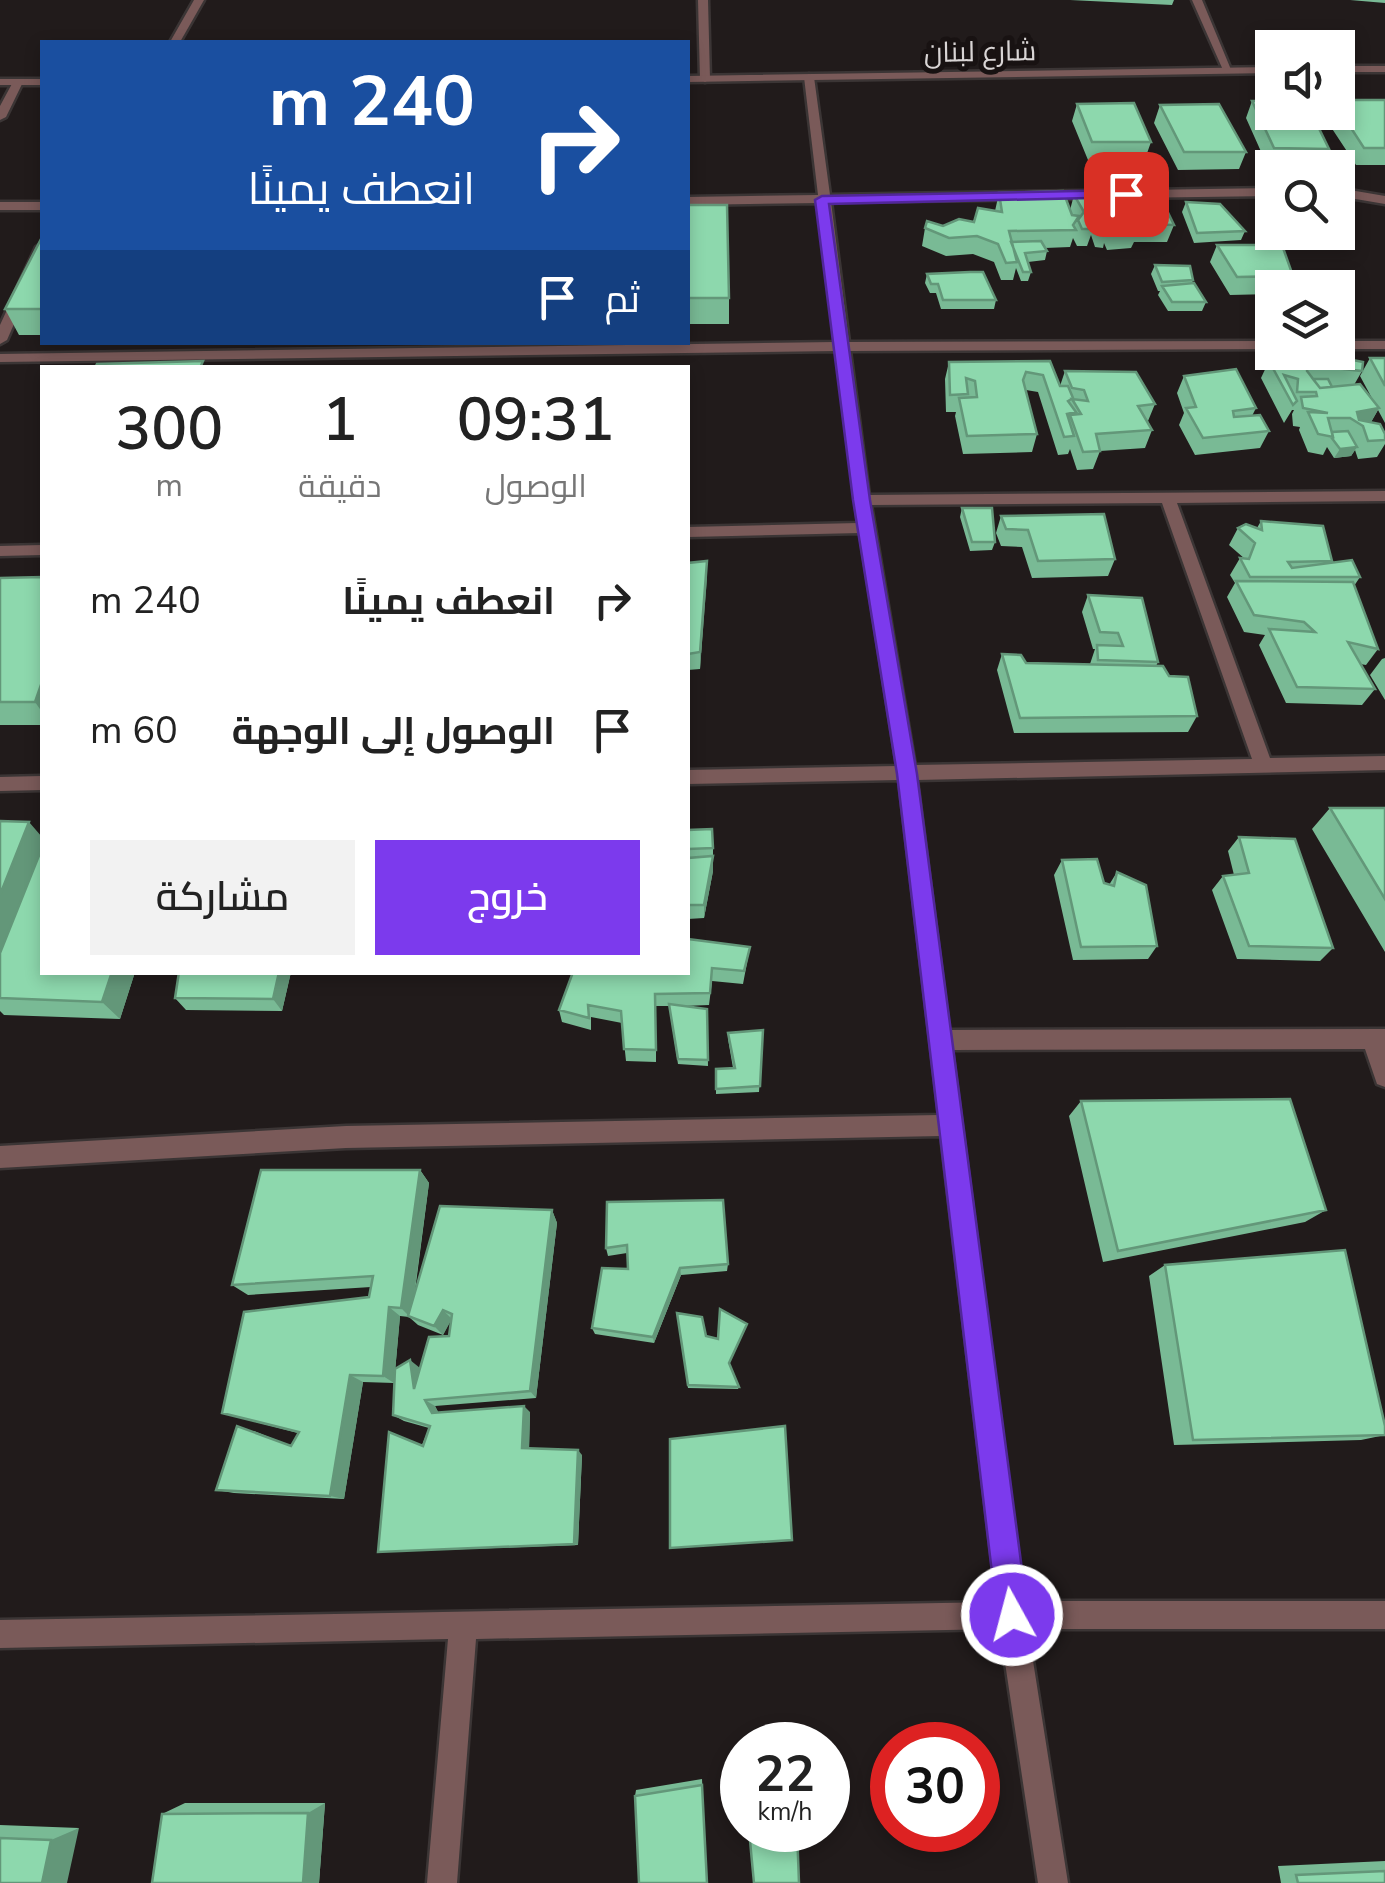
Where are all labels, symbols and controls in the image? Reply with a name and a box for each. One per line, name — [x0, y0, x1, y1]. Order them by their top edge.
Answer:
map controls — [1255, 30, 1355, 370]
button: sound — [1255, 30, 1355, 130]
street label: شارع لبنان — [923, 32, 1037, 72]
text: 240 m — [269, 54, 475, 150]
icon: right — [510, 80, 640, 210]
button: search — [1255, 150, 1355, 250]
pin — [1084, 152, 1169, 237]
text: انعطف يمينًا — [247, 159, 475, 220]
icon: arrive — [1099, 167, 1154, 222]
icon: arrive — [530, 270, 585, 325]
button: layers — [1255, 270, 1355, 370]
text: ثم — [605, 274, 640, 325]
text: 1 — [322, 379, 358, 461]
text: 09:31 — [457, 379, 615, 461]
text: 300 — [115, 388, 223, 470]
text: m — [155, 464, 183, 507]
text: دقيقة — [298, 465, 382, 508]
text: الوصول — [485, 465, 587, 508]
icon: right — [585, 573, 640, 628]
text: 240 m — [90, 575, 201, 626]
text: انعطف يمينًا — [342, 576, 555, 627]
icon: arrive — [585, 703, 640, 758]
text: 60 m — [90, 705, 178, 756]
text: الوصول إلى الوجهة — [232, 706, 555, 757]
button: مشاركة — [90, 840, 355, 955]
button: خروج — [375, 840, 640, 955]
position arrow — [960, 1563, 1064, 1667]
speed limit sign: 30 — [870, 1722, 1000, 1852]
text: 22 — [755, 1740, 815, 1809]
text: km/h — [757, 1795, 813, 1829]

